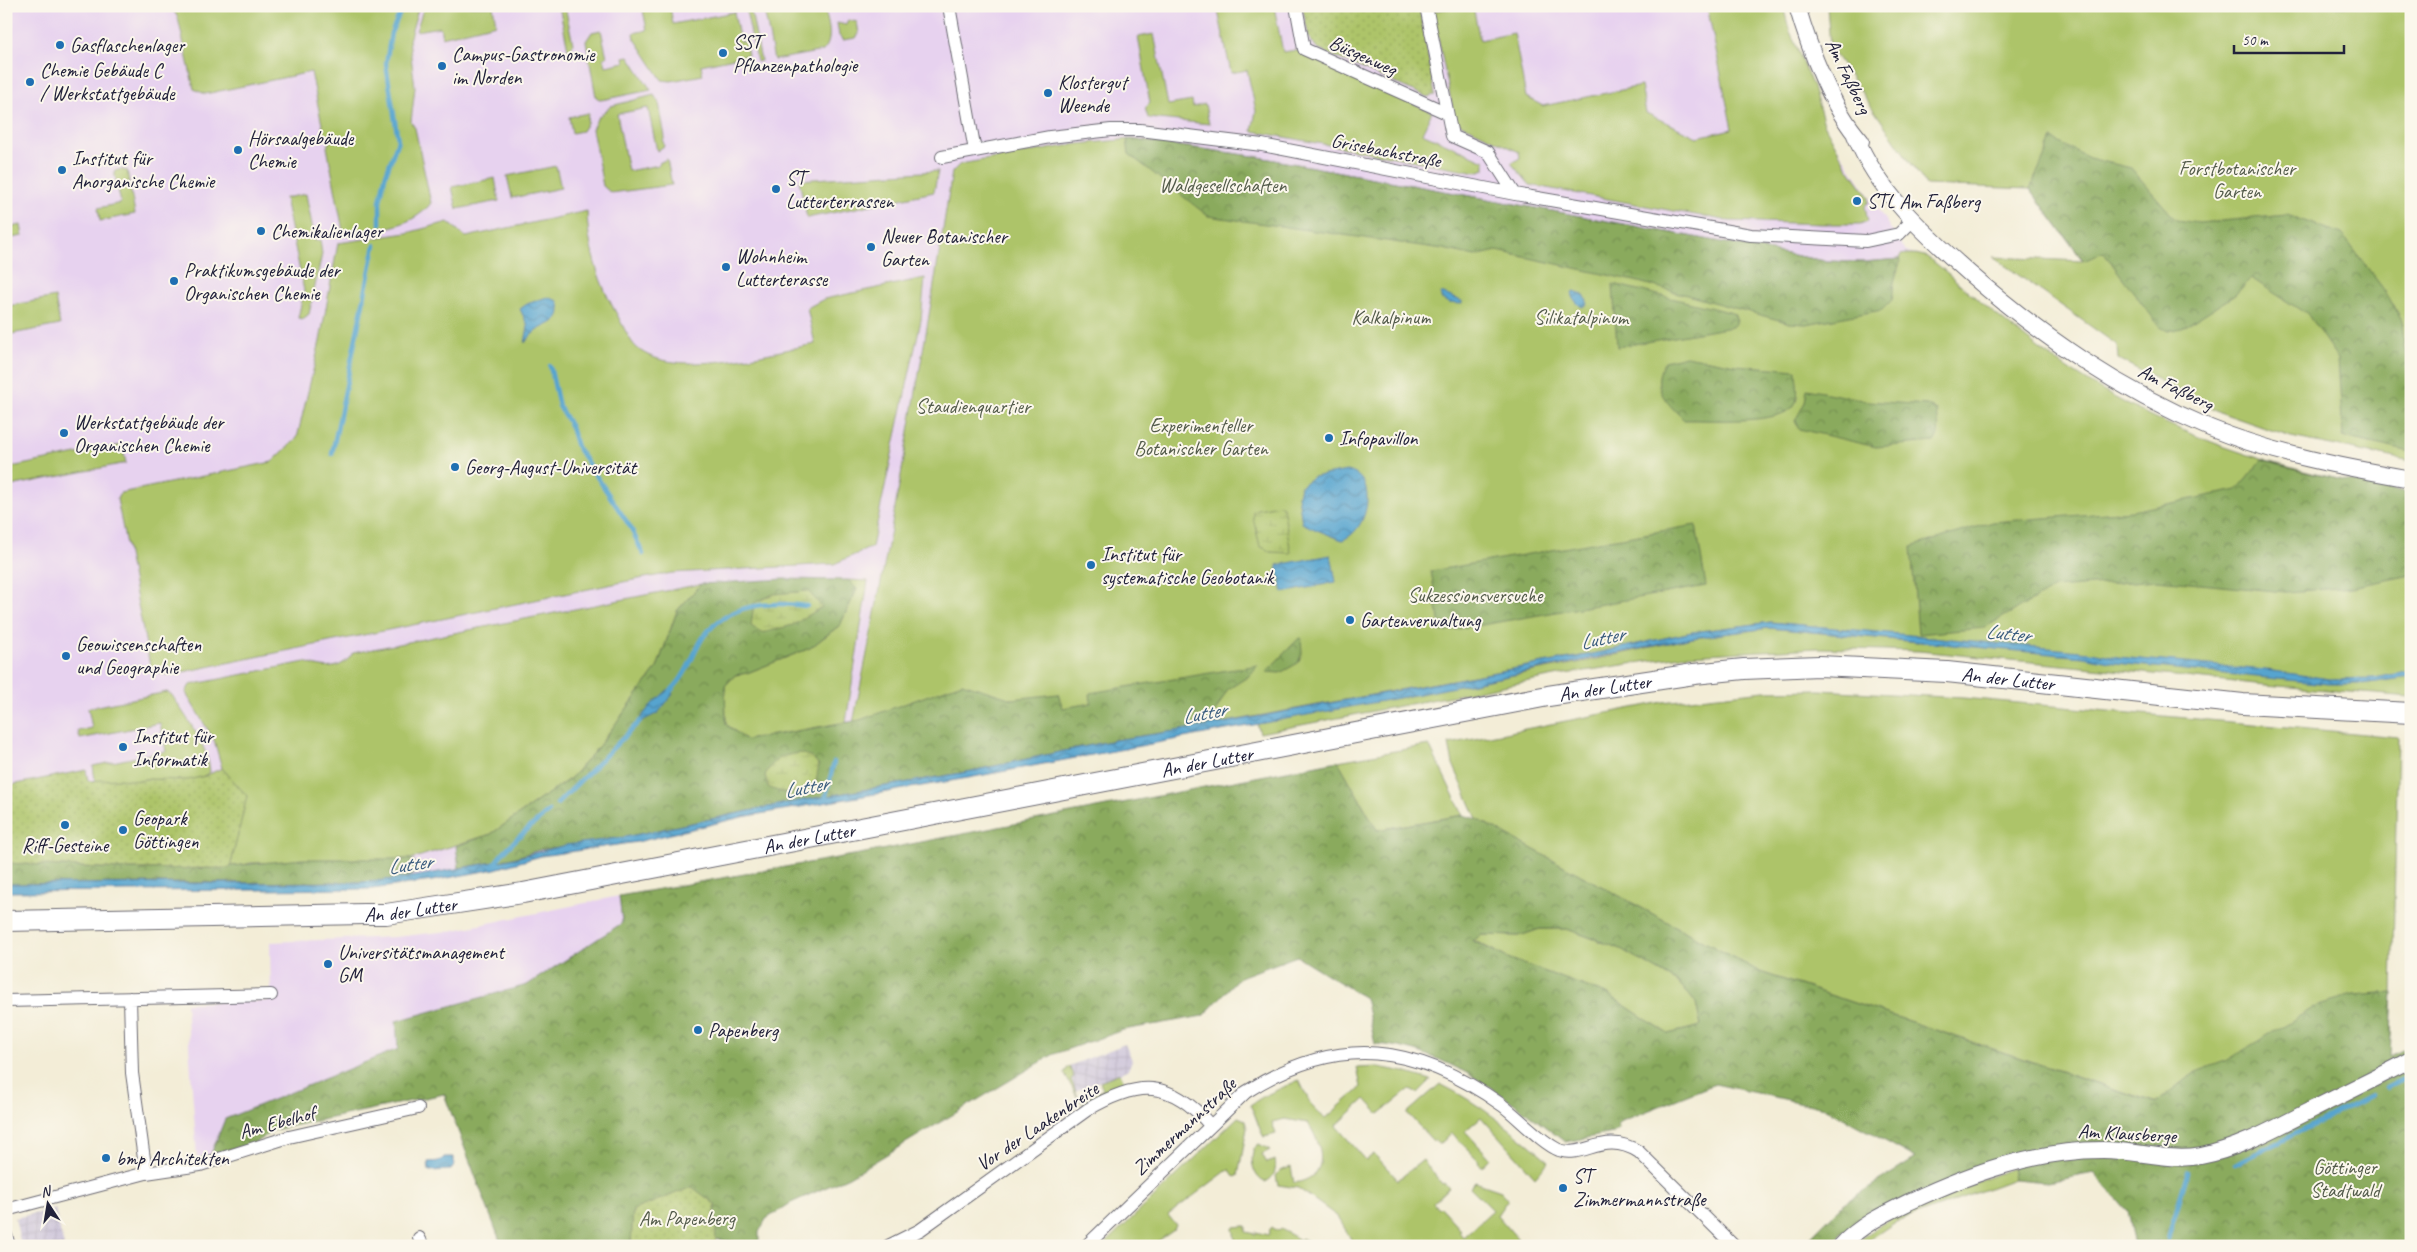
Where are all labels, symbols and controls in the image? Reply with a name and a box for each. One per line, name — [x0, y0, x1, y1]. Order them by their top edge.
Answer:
scale bar — [2234, 22, 2344, 54]
place label: SST Pflanzenpathologie — [733, 30, 859, 78]
street label: Büsgenweg — [1325, 30, 1402, 82]
text: 50 m — [2242, 31, 2269, 50]
place label: Gasflaschenlager — [70, 33, 186, 58]
street label: Am Faßberg — [1820, 34, 1878, 120]
marker: Gasflaschenlager — [54, 39, 66, 51]
place label: Campus-Gastronomie im Norden — [452, 42, 596, 90]
marker: SST Pflanzenpathologie — [717, 47, 729, 59]
place label: Chemie Gebäude C / Werkstattgebäude — [40, 58, 176, 106]
marker: Campus-Gastronomie im Norden — [436, 60, 448, 72]
place label: Klostergut Weende — [1058, 70, 1130, 118]
marker: Chemie Gebäude C / Werkstattgebäude — [24, 76, 36, 88]
marker: Klostergut Weende — [1042, 87, 1054, 99]
place label: Hörsaalgebäude Chemie — [248, 126, 355, 174]
street label: Grisebachstraße — [1329, 128, 1444, 174]
marker: Hörsaalgebäude Chemie — [232, 144, 244, 156]
place label: Institut für Anorganische Chemie — [72, 146, 216, 194]
park label: Forstbotanischer Garten — [2179, 156, 2297, 204]
marker: Institut für Anorganische Chemie — [56, 164, 68, 176]
place label: ST Lutterterrassen — [786, 166, 894, 214]
park label: Waldgesellschaften — [1160, 173, 1287, 198]
marker: ST Lutterterrassen — [770, 183, 782, 195]
place label: STL Am Faßberg — [1867, 189, 1982, 214]
marker: STL Am Faßberg — [1851, 195, 1863, 207]
place label: Chemikalienlager — [271, 219, 384, 244]
place label: Neuer Botanischer Garten — [881, 224, 1009, 272]
marker: Chemikalienlager — [255, 225, 267, 237]
marker: Neuer Botanischer Garten — [865, 241, 877, 253]
place label: Wohnheim Lutterterasse — [736, 244, 829, 292]
place label: Praktikumsgebäude der Organischen Chemie — [184, 258, 342, 306]
marker: Wohnheim Lutterterasse — [720, 261, 732, 273]
marker: Praktikumsgebäude der Organischen Chemie — [168, 275, 180, 287]
park label: Kalkalpinum — [1352, 305, 1431, 330]
park label: Silikatalpinum — [1534, 305, 1630, 330]
street label: Am Faßberg — [2134, 359, 2219, 417]
park label: Staudienquartier — [916, 394, 1032, 419]
place label: Werkstattgebäude der Organischen Chemie — [74, 410, 225, 458]
park label: Experimenteller Botanischer Garten — [1134, 413, 1269, 461]
place label: Infopavillon — [1339, 426, 1418, 451]
marker: Werkstattgebäude der Organischen Chemie — [58, 427, 70, 439]
marker: Infopavillon — [1323, 432, 1335, 444]
place label: Georg-August-Universität — [465, 455, 638, 480]
marker: Georg-August-Universität — [449, 461, 461, 473]
place label: Institut für systematische Geobotanik — [1101, 542, 1275, 590]
marker: Institut für systematische Geobotanik — [1085, 559, 1097, 571]
park label: Sukzessionsversuche — [1408, 583, 1544, 608]
place label: Gartenverwaltung — [1360, 608, 1482, 633]
marker: Gartenverwaltung — [1344, 614, 1356, 626]
water label: Lutter — [1985, 618, 2035, 649]
water label: Lutter — [1578, 620, 1630, 655]
place label: Geowissenschaften und Geographie — [76, 632, 202, 680]
marker: Geowissenschaften und Geographie — [60, 650, 72, 662]
street label: An der Lutter — [1960, 662, 2057, 697]
street label: An der Lutter — [1557, 668, 1655, 707]
water label: Lutter — [1180, 695, 1232, 730]
place label: Institut für Informatik — [133, 724, 215, 772]
marker: Institut für Informatik — [117, 741, 129, 753]
street label: An der Lutter — [1159, 741, 1257, 783]
water label: Lutter — [782, 769, 834, 804]
place label: Geopark Göttingen — [133, 806, 199, 854]
street label: An der Lutter — [761, 817, 859, 860]
marker: Riff-Gesteine — [59, 819, 71, 831]
marker: Geopark Göttingen — [117, 824, 129, 836]
place label: Riff-Gesteine — [22, 833, 110, 858]
water label: Lutter — [386, 848, 437, 880]
street label: An der Lutter — [364, 891, 460, 927]
place label: Universitätsmanagement GM — [338, 940, 506, 988]
marker: Universitätsmanagement GM — [322, 958, 334, 970]
place label: Papenberg — [708, 1018, 780, 1043]
marker: Papenberg — [692, 1024, 704, 1036]
street label: Zimmermannstraße — [1127, 1071, 1242, 1181]
street label: Vor der Laakenbreite — [971, 1075, 1104, 1177]
street label: Am Ebelhof — [236, 1099, 322, 1145]
street label: Am Klausberge — [2077, 1118, 2178, 1149]
place label: bmp Architekten — [116, 1146, 230, 1171]
marker: bmp Architekten — [100, 1152, 112, 1164]
park label: Göttinger Stadtwald — [2310, 1155, 2383, 1203]
place label: ST Zimmermannstraße — [1573, 1164, 1707, 1212]
north arrow — [22, 1180, 72, 1230]
text: N — [39, 1182, 54, 1201]
marker: ST Zimmermannstraße — [1557, 1182, 1569, 1194]
park label: Am Papenberg — [639, 1206, 737, 1231]

